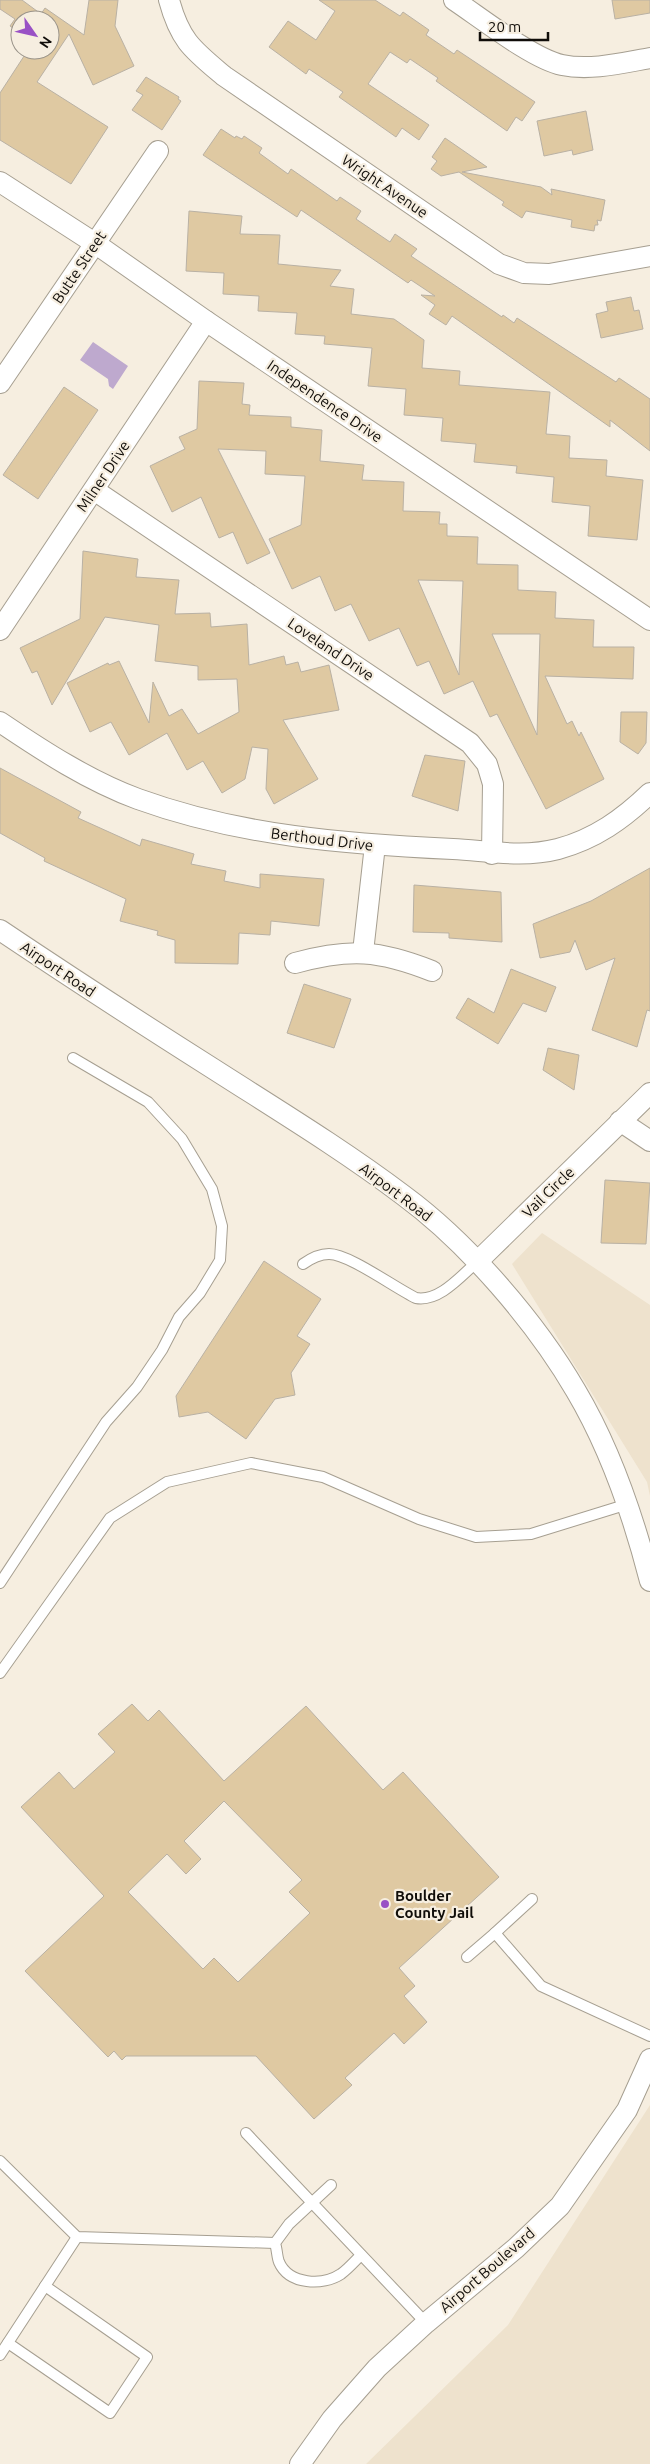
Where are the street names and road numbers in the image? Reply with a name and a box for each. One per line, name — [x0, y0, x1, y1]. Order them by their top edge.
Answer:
street label: Wright Avenue — [339, 151, 431, 221]
street label: Butte Street — [49, 228, 109, 306]
street label: Independence Drive — [264, 356, 386, 446]
street label: Milner Drive — [73, 437, 133, 515]
street label: Loveland Drive — [285, 614, 377, 684]
street label: Berthoud Drive — [270, 824, 374, 854]
street label: Airport Road — [18, 938, 98, 1000]
street label: Airport Road — [356, 1159, 436, 1225]
street label: Vail Circle — [518, 1163, 578, 1221]
street label: Airport Boulevard — [436, 2224, 538, 2316]

